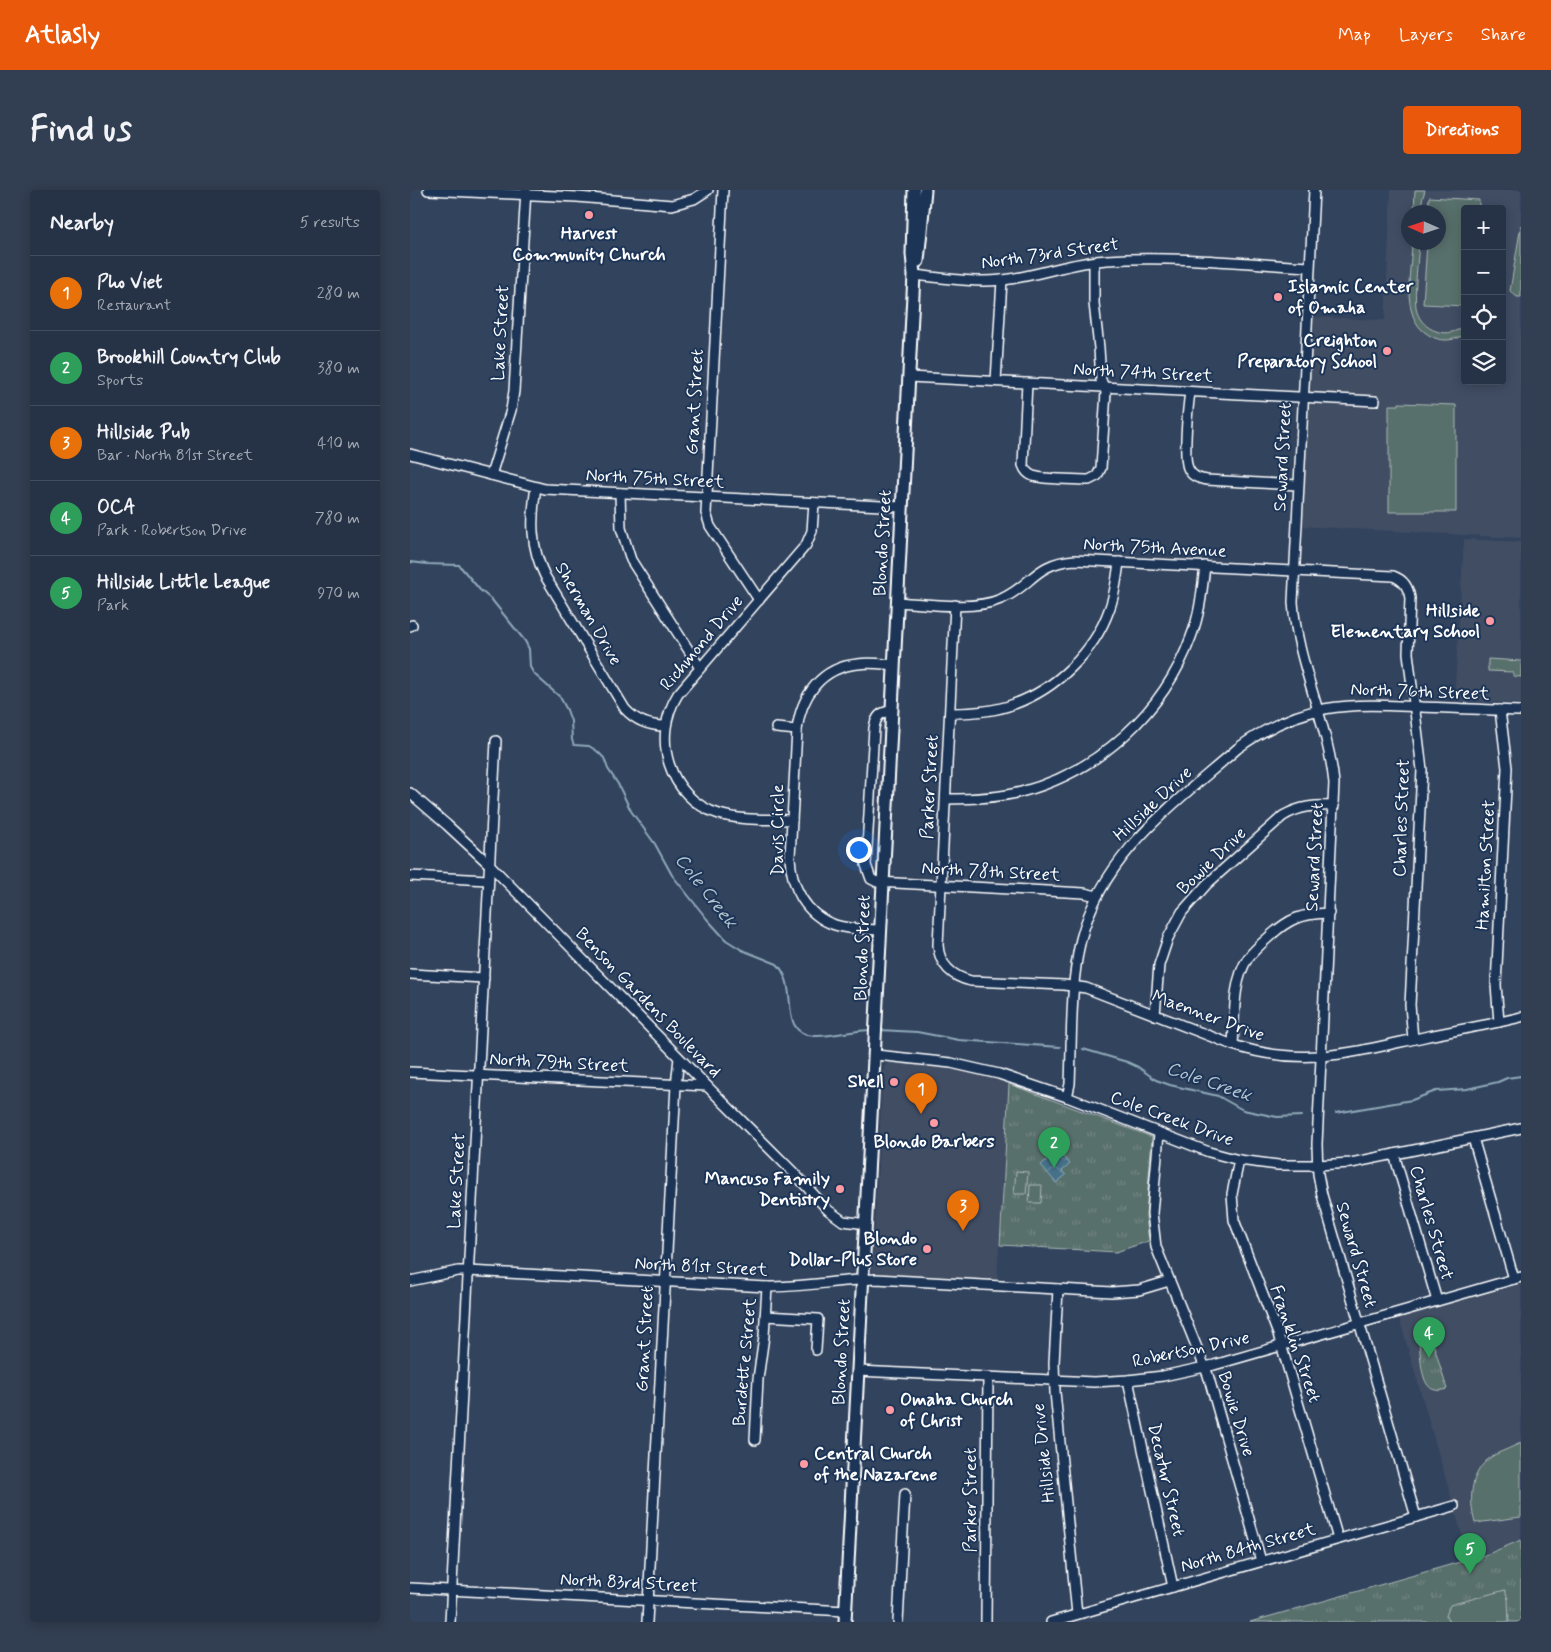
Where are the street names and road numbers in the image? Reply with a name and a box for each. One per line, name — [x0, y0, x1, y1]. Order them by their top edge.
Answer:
street label: North 73rd Street — [980, 232, 1120, 276]
street label: Lake Street — [487, 284, 515, 382]
street label: Grant Street — [680, 348, 710, 456]
street label: North 74th Street — [1072, 357, 1214, 389]
street label: Seward Street — [1268, 402, 1298, 512]
street label: North 75th Street — [585, 463, 725, 495]
street label: Blondo Street — [868, 489, 898, 597]
street label: North 75th Avenue — [1083, 532, 1227, 564]
street label: Sherman Drive — [549, 558, 627, 670]
street label: Richmond Drive — [655, 590, 749, 696]
street label: North 76th Street — [1350, 678, 1490, 706]
street label: Parker Street — [915, 734, 945, 840]
street label: Charles Street — [1388, 758, 1416, 878]
street label: Hillside Drive — [1108, 761, 1198, 847]
street label: Davis Circle — [766, 784, 790, 876]
street label: Hamilton Street — [1471, 799, 1501, 931]
street label: Seward Street — [1300, 802, 1330, 912]
street label: Bowie Drive — [1172, 822, 1252, 900]
street label: North 78th Street — [921, 856, 1061, 888]
street label: Blondo Street — [849, 894, 877, 1002]
street label: Benson Gardens Boulevard — [570, 923, 726, 1083]
street label: Maenner Drive — [1148, 984, 1268, 1048]
street label: North 79th Street — [489, 1047, 630, 1079]
street label: Cole Creek Drive — [1107, 1086, 1237, 1152]
street label: Lake Street — [443, 1132, 471, 1230]
street label: Charles Street — [1403, 1163, 1459, 1283]
street label: Seward Street — [1329, 1199, 1383, 1311]
street label: North 81st Street — [634, 1252, 769, 1282]
street label: Franklin Street — [1264, 1282, 1326, 1406]
street label: Grant Street — [630, 1285, 660, 1393]
street label: Burdette Street — [727, 1297, 763, 1427]
street label: Blondo Street — [827, 1298, 857, 1406]
street label: Robertson Drive — [1130, 1326, 1252, 1374]
street label: Bowie Drive — [1212, 1368, 1260, 1460]
street label: Hillside Drive — [1027, 1402, 1061, 1504]
street label: Decatur Street — [1141, 1421, 1191, 1539]
street label: Parker Street — [959, 1447, 983, 1552]
street label: North 84th Street — [1178, 1517, 1319, 1579]
street label: North 83rd Street — [559, 1567, 699, 1599]

